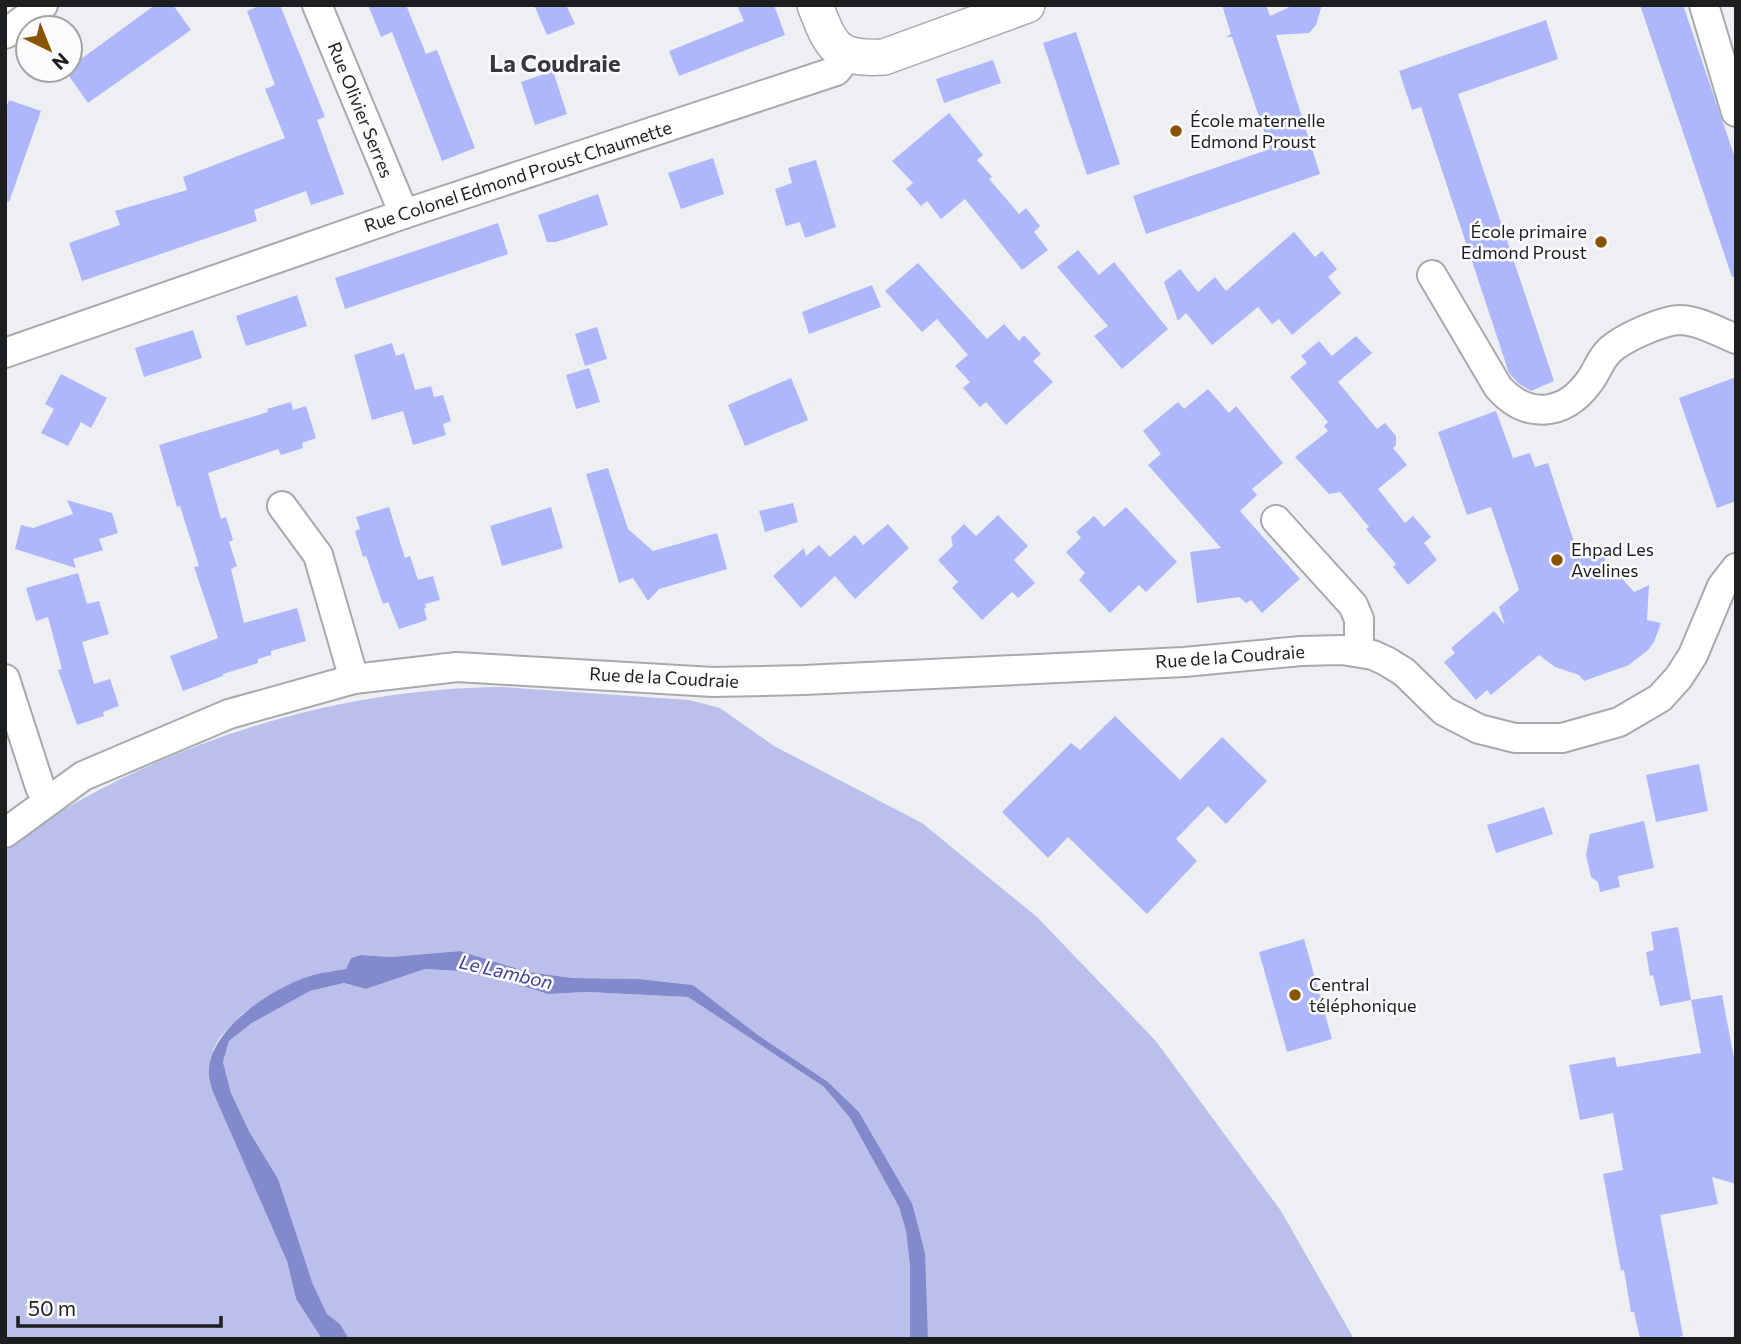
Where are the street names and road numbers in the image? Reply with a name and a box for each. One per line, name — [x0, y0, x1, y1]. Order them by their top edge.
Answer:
street label: Rue Olivier Serres — [324, 38, 398, 181]
street label: Rue Colonel Edmond Proust Chaumette — [361, 116, 674, 236]
street label: Rue de la Coudraie — [1154, 640, 1305, 672]
street label: Rue de la Coudraie — [589, 662, 739, 692]

